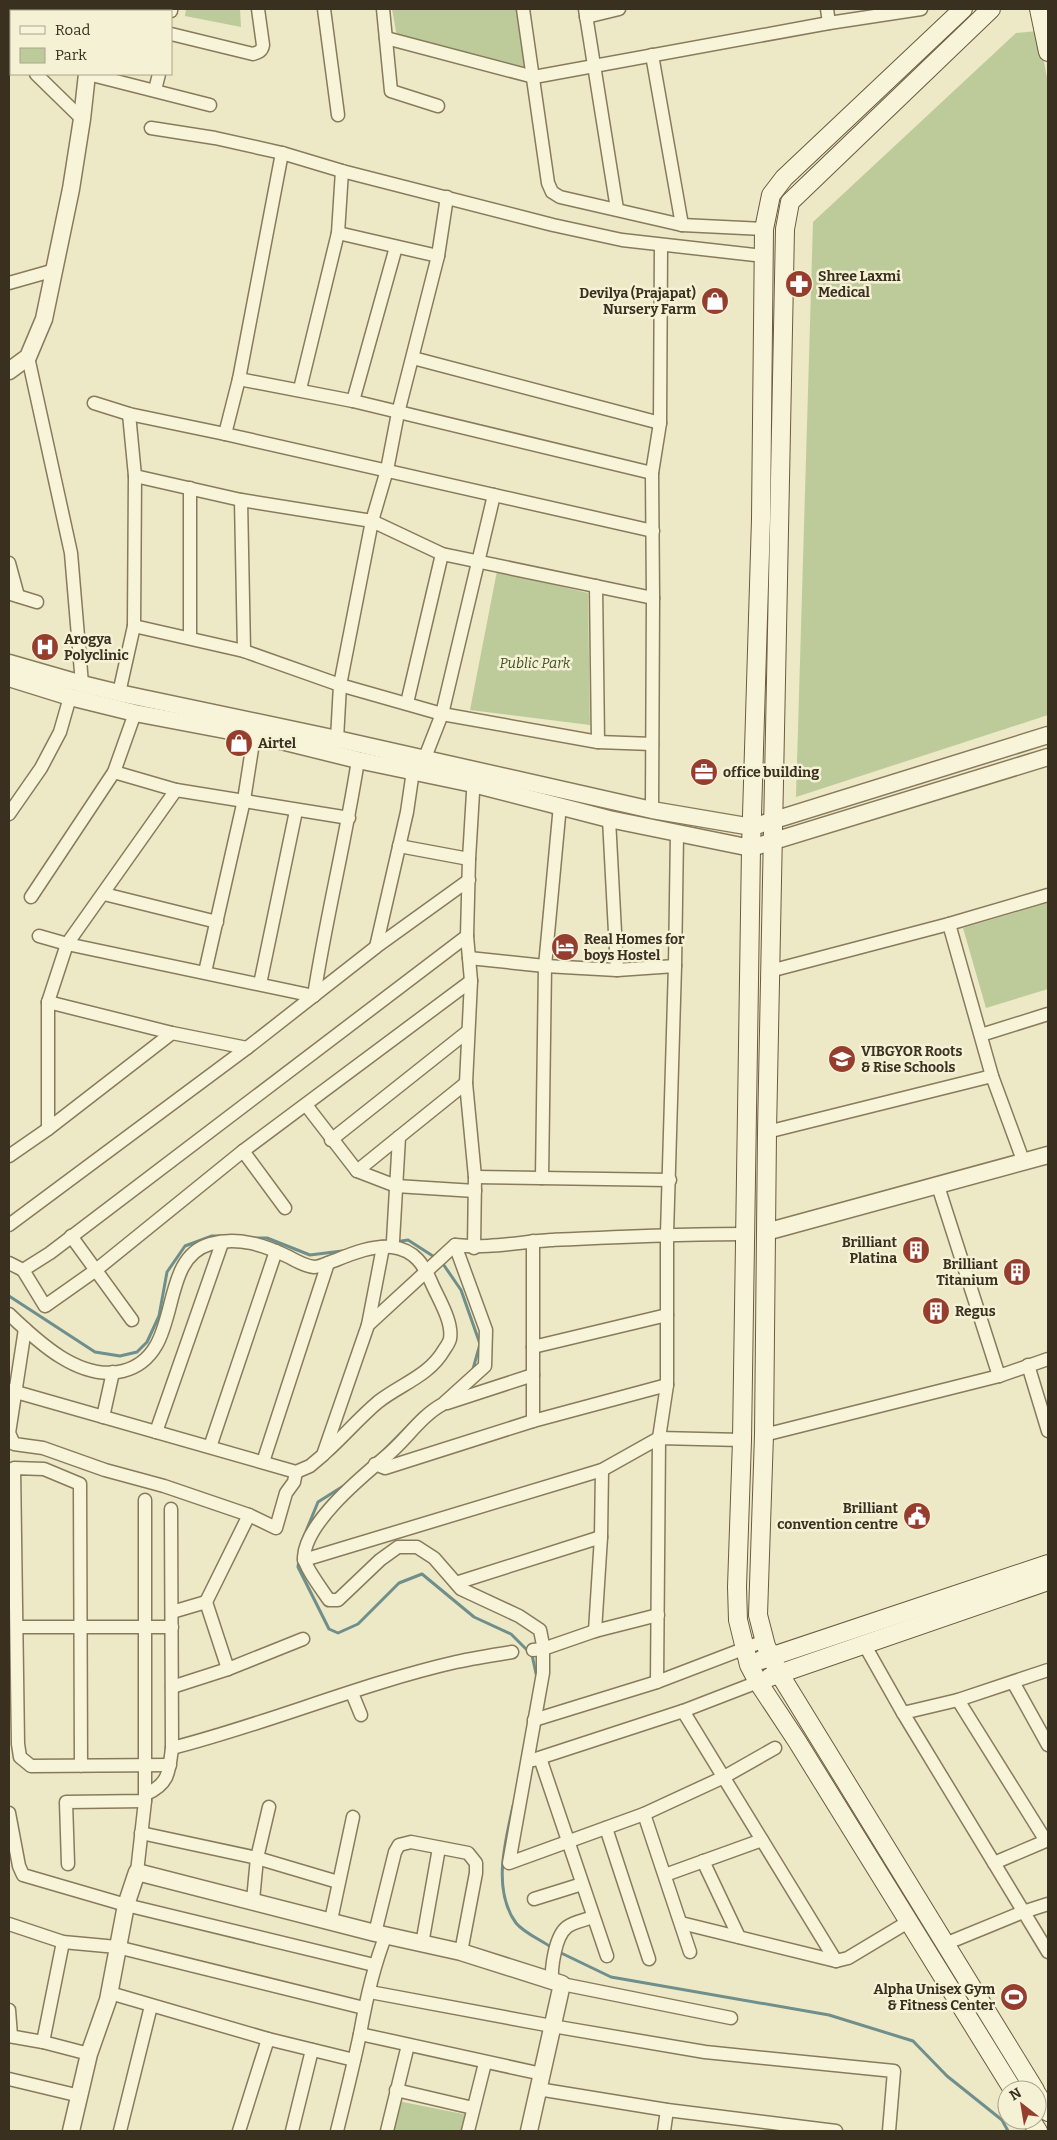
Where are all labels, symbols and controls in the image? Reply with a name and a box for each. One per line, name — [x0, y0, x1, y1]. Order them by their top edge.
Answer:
legend — [10, 10, 172, 75]
text: Road — [55, 21, 90, 39]
text: Park — [55, 46, 87, 64]
place label: Shree Laxmi Medical — [818, 268, 901, 301]
pharmacy icon: Shree Laxmi Medical — [784, 269, 814, 299]
place label: Devilya (Prajapat) Nursery Farm — [579, 284, 697, 318]
shop icon: Devilya (Prajapat) Nursery Farm — [700, 286, 730, 316]
place label: Arogya Polyclinic — [64, 631, 129, 664]
hospital icon: Arogya Polyclinic — [30, 632, 60, 662]
park label: Public Park — [500, 655, 571, 672]
shop icon: Airtel — [224, 728, 254, 758]
place label: Airtel — [258, 735, 297, 752]
office icon: office building — [689, 757, 719, 787]
place label: office building — [723, 764, 819, 781]
place label: Real Homes for boys Hostel — [584, 931, 685, 964]
hotel icon: Real Homes for boys Hostel — [550, 932, 580, 962]
place label: VIBGYOR Roots & Rise Schools — [861, 1043, 962, 1076]
school or university icon: VIBGYOR Roots & Rise Schools — [827, 1044, 857, 1074]
place label: Brilliant Platina — [842, 1234, 897, 1267]
building icon: Brilliant Platina — [901, 1235, 931, 1265]
place label: Brilliant Titanium — [936, 1256, 999, 1289]
building icon: Brilliant Titanium — [1002, 1257, 1032, 1287]
building icon: Regus — [921, 1296, 951, 1326]
place label: Regus — [955, 1303, 996, 1320]
place label: Brilliant convention centre — [777, 1500, 898, 1533]
public building icon: Brilliant convention centre — [902, 1501, 932, 1531]
place label: Alpha Unisex Gym & Fitness Center — [873, 1981, 996, 2014]
sports icon: Alpha Unisex Gym & Fitness Center — [999, 1982, 1029, 2012]
north arrow — [997, 2080, 1047, 2130]
text: N — [1007, 2084, 1025, 2104]

